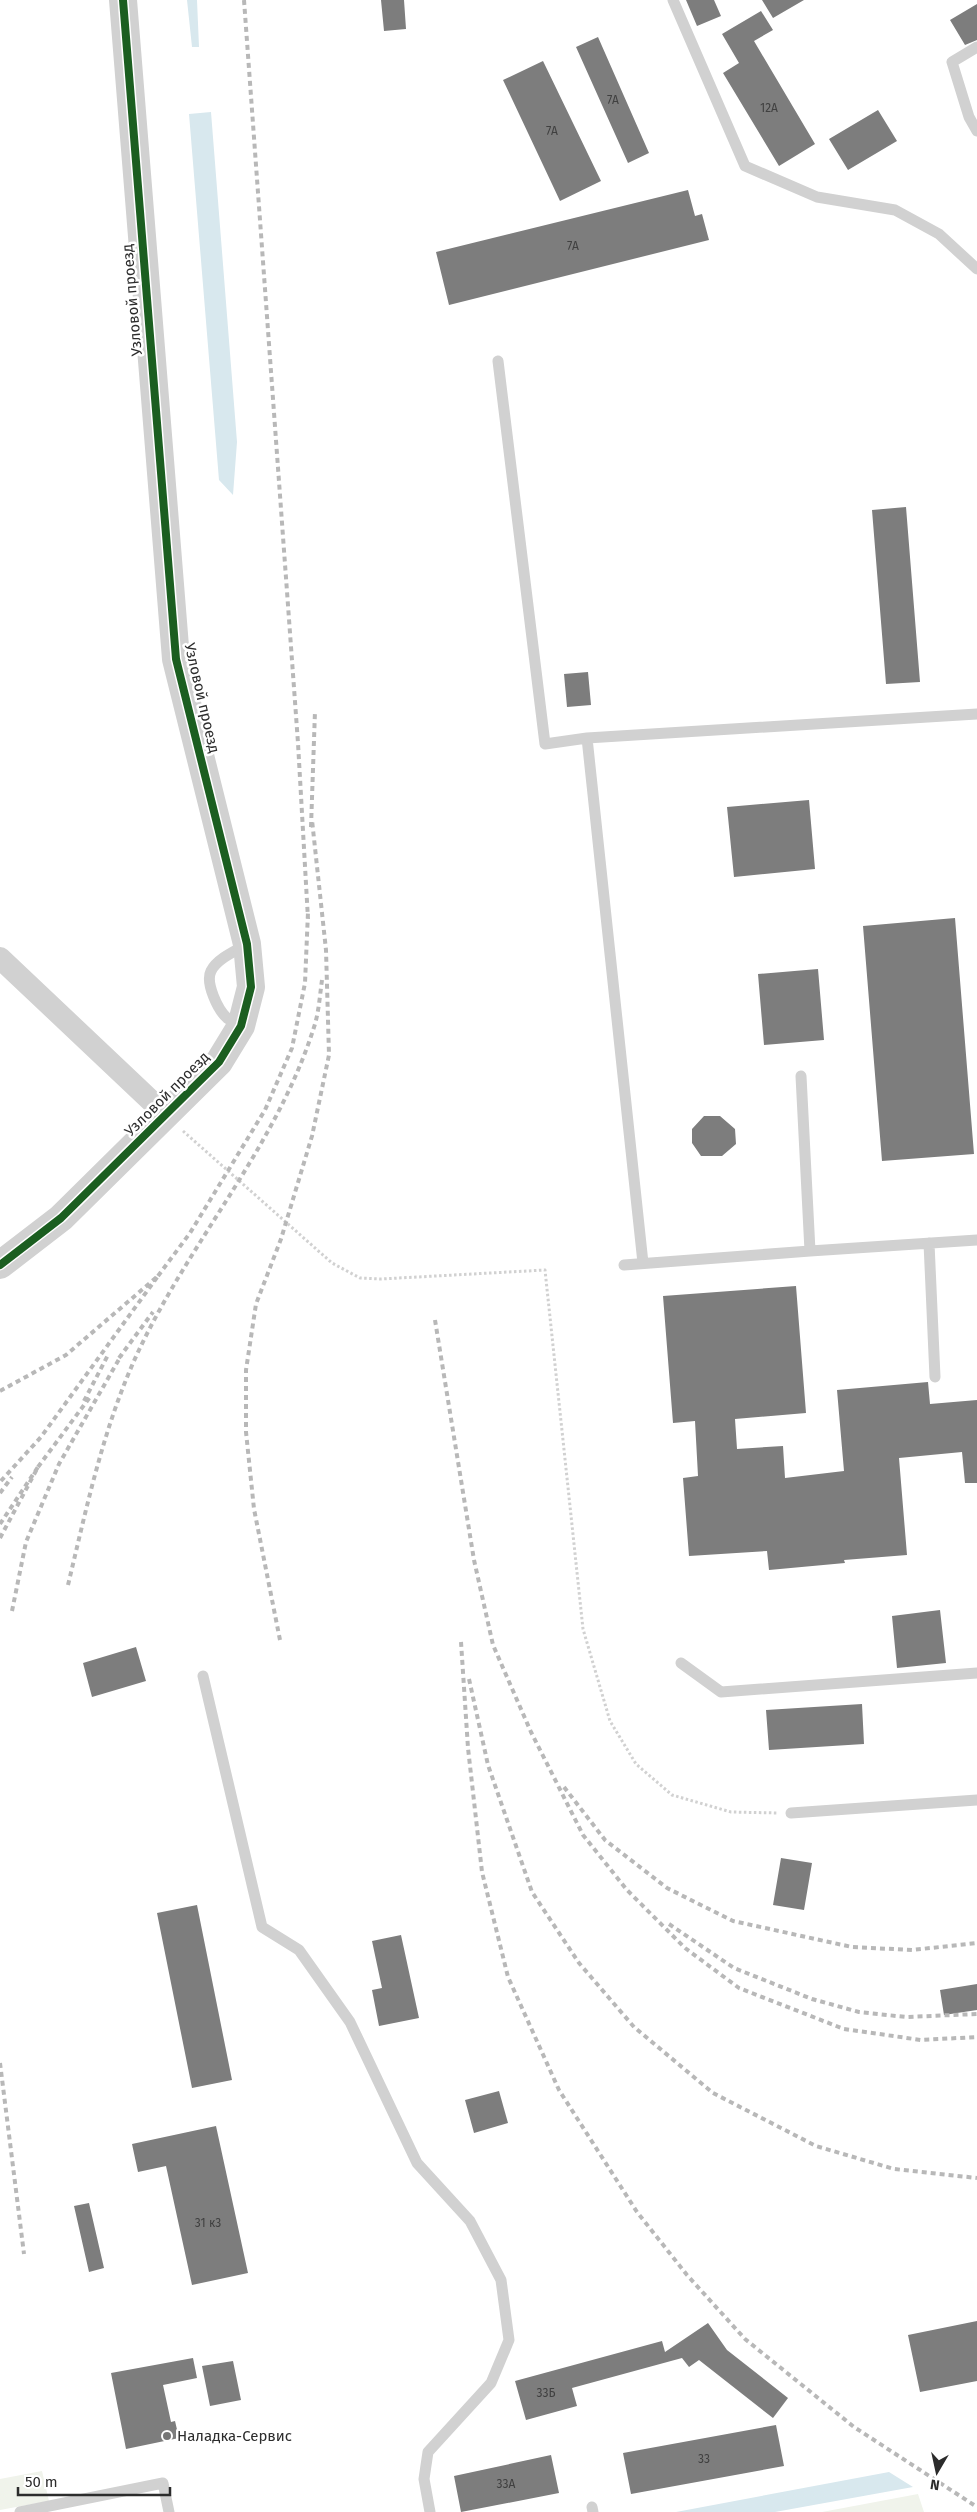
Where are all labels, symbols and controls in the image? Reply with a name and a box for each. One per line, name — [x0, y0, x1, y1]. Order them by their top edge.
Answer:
house number: 7А — [607, 93, 619, 107]
house number: 12А — [760, 101, 778, 115]
house number: 7А — [546, 124, 558, 138]
house number: 7А — [567, 239, 579, 253]
street label: Узловой проезд — [118, 243, 146, 357]
street label: Узловой проезд — [181, 641, 223, 755]
street label: Узловой проезд — [121, 1048, 213, 1140]
house number: 31 к3 — [195, 2216, 221, 2230]
house number: 33Б — [537, 2386, 556, 2400]
place label: Наладка-Сервис — [177, 2427, 292, 2445]
marker: Наладка-Сервис — [161, 2430, 173, 2442]
north arrow — [912, 2447, 962, 2497]
house number: 33 — [698, 2452, 710, 2466]
scale bar — [18, 2464, 170, 2496]
text: 50 m — [25, 2473, 58, 2491]
text: N — [929, 2475, 941, 2493]
house number: 33А — [497, 2477, 516, 2491]

